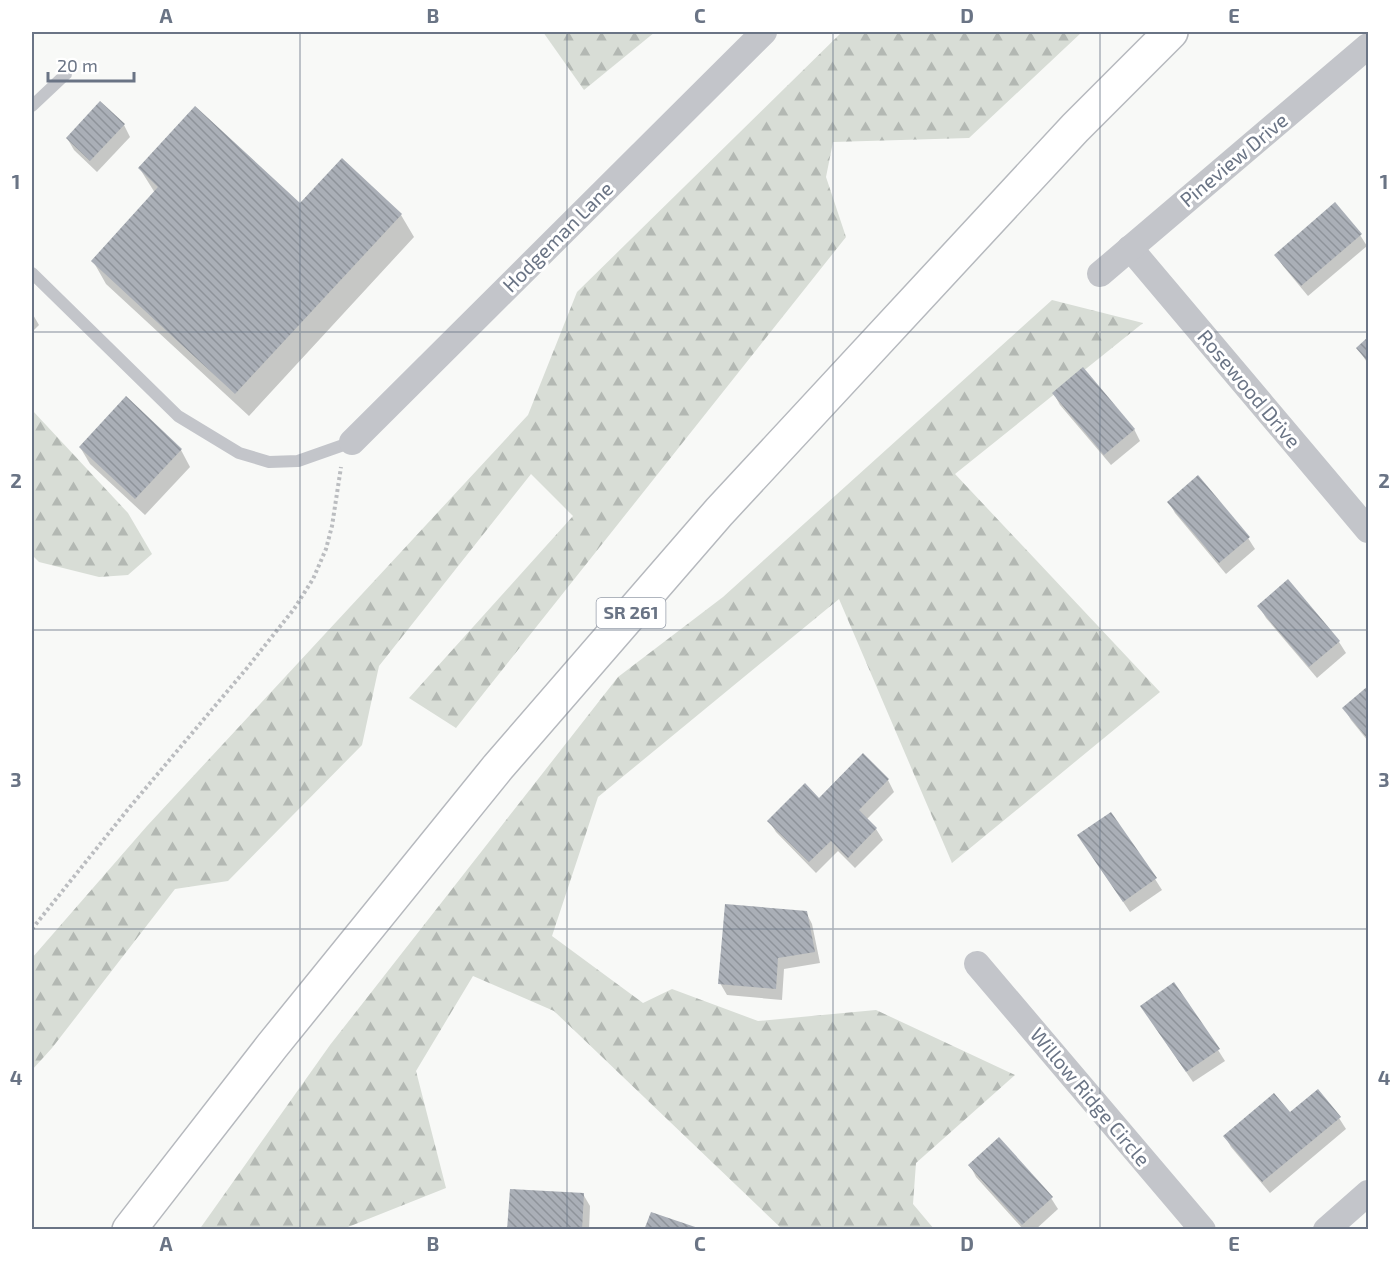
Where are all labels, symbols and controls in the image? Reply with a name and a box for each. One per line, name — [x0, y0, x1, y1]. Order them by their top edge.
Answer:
text: A — [159, 3, 173, 27]
text: B — [427, 3, 439, 27]
text: C — [694, 3, 706, 27]
text: D — [960, 3, 974, 27]
text: E — [1228, 3, 1240, 27]
scale bar — [48, 45, 134, 83]
text: 20 m — [57, 54, 98, 76]
street label: Pineview Drive — [1175, 107, 1292, 211]
text: 1 — [12, 169, 20, 193]
text: 1 — [1380, 169, 1388, 193]
street label: Hodgeman Lane — [497, 176, 617, 296]
street label: Rosewood Drive — [1193, 324, 1306, 452]
text: 2 — [10, 468, 22, 492]
text: 2 — [1378, 468, 1390, 492]
road number: SR 261 — [596, 598, 666, 628]
text: 3 — [10, 767, 22, 791]
text: 3 — [1378, 767, 1390, 791]
street label: Willow Ridge Circle — [1026, 1022, 1156, 1170]
text: 4 — [10, 1065, 23, 1089]
text: 4 — [1378, 1065, 1391, 1089]
text: A — [159, 1231, 173, 1255]
text: B — [427, 1231, 439, 1255]
text: C — [694, 1231, 706, 1255]
text: D — [960, 1231, 974, 1255]
text: E — [1228, 1231, 1240, 1255]

